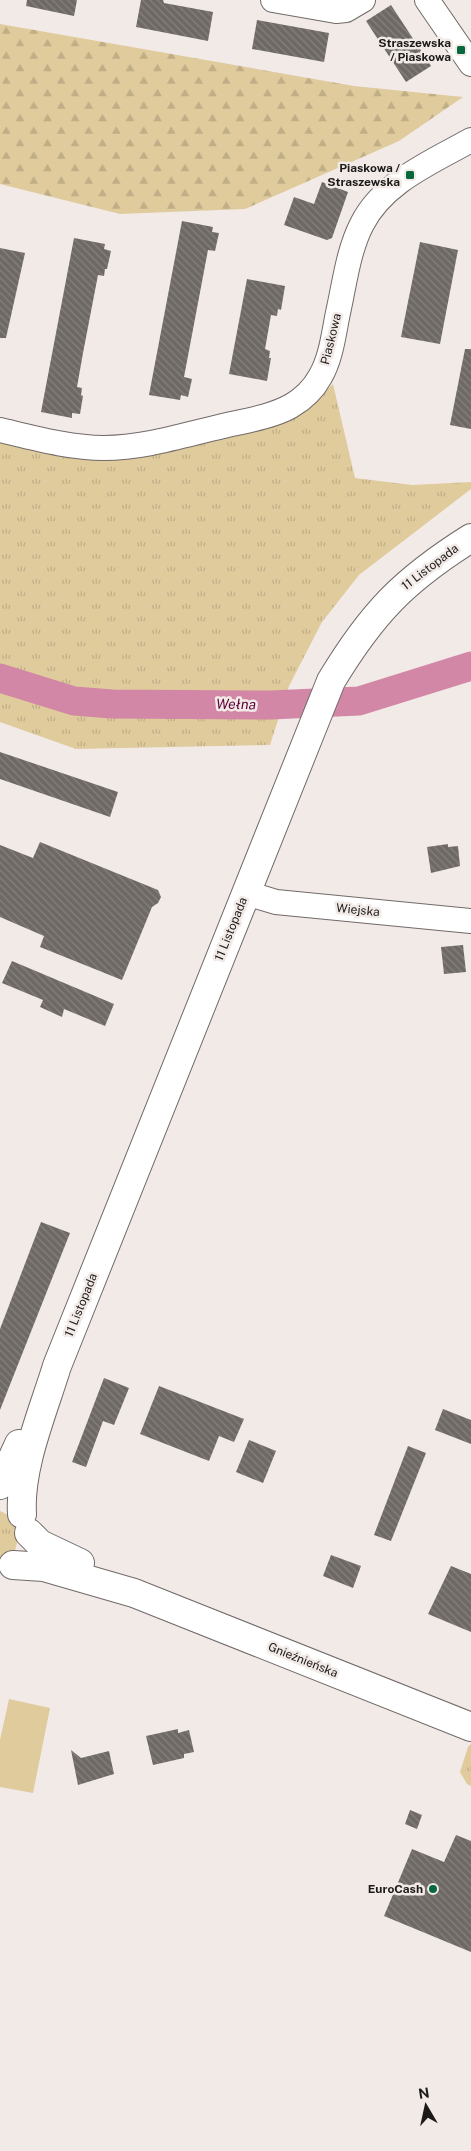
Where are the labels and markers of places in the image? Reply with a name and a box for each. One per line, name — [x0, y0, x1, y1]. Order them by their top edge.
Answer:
place label: Straszewska / Piaskowa — [378, 36, 451, 64]
marker: Straszewska / Piaskowa — [455, 44, 467, 56]
place label: Piaskowa / Straszewska — [327, 161, 400, 189]
marker: Piaskowa / Straszewska — [404, 169, 416, 181]
place label: EuroCash — [368, 1882, 423, 1896]
marker: EuroCash — [427, 1883, 439, 1895]

